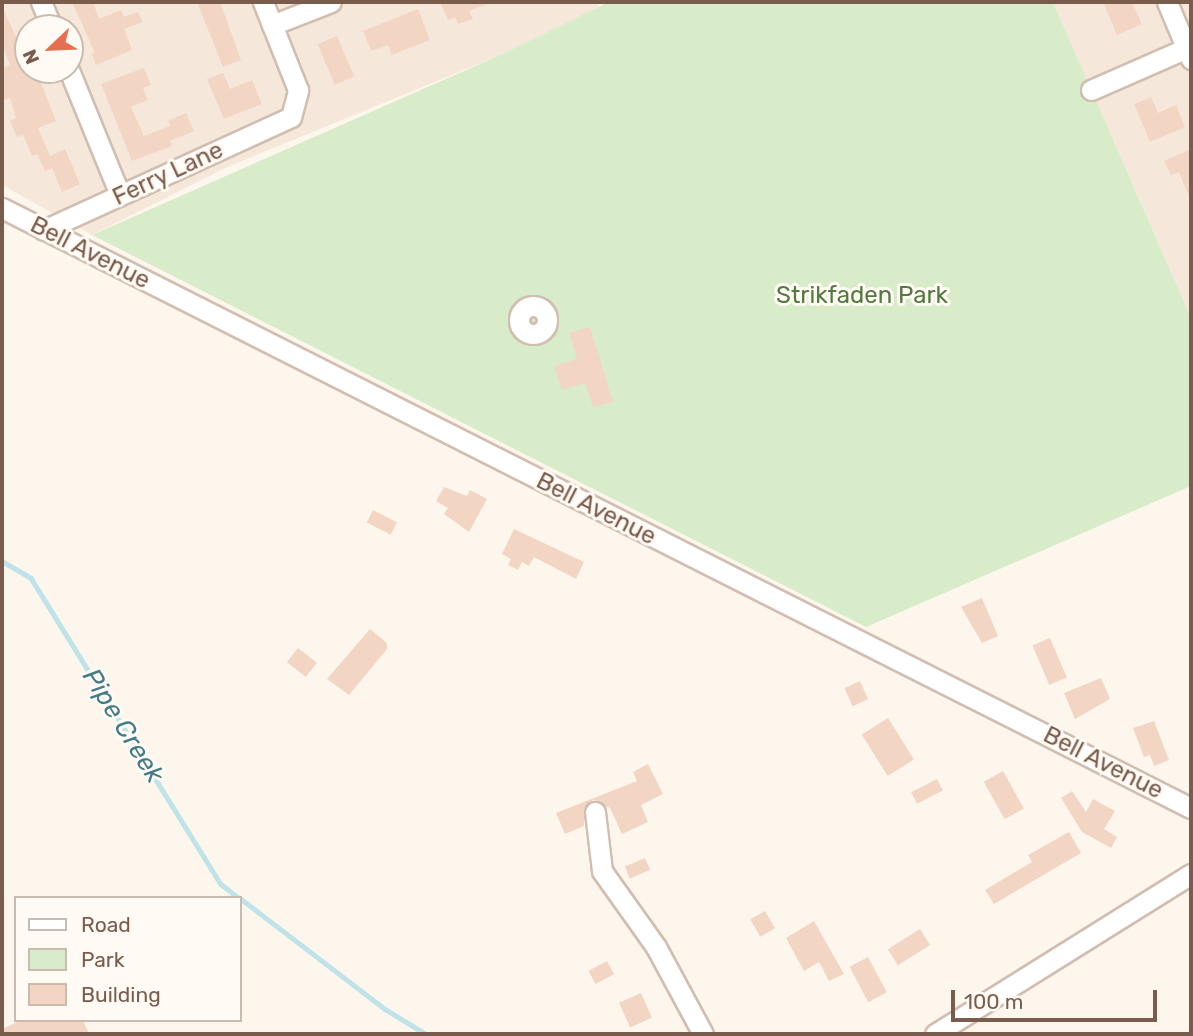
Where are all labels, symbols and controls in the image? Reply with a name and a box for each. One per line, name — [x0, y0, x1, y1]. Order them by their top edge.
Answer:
north arrow — [14, 14, 84, 84]
text: N — [18, 46, 44, 67]
street label: Ferry Lane — [108, 136, 228, 212]
street label: Bell Avenue — [25, 210, 155, 296]
park label: Strikfaden Park — [776, 282, 948, 310]
street label: Bell Avenue — [531, 466, 661, 552]
water label: Pipe Creek — [76, 663, 170, 789]
street label: Bell Avenue — [1038, 720, 1168, 806]
legend — [14, 896, 242, 1022]
text: Road — [81, 912, 131, 937]
text: Park — [81, 947, 125, 972]
scale bar — [955, 976, 1162, 1020]
text: Building — [81, 982, 161, 1007]
text: 100 m — [964, 989, 1023, 1014]

